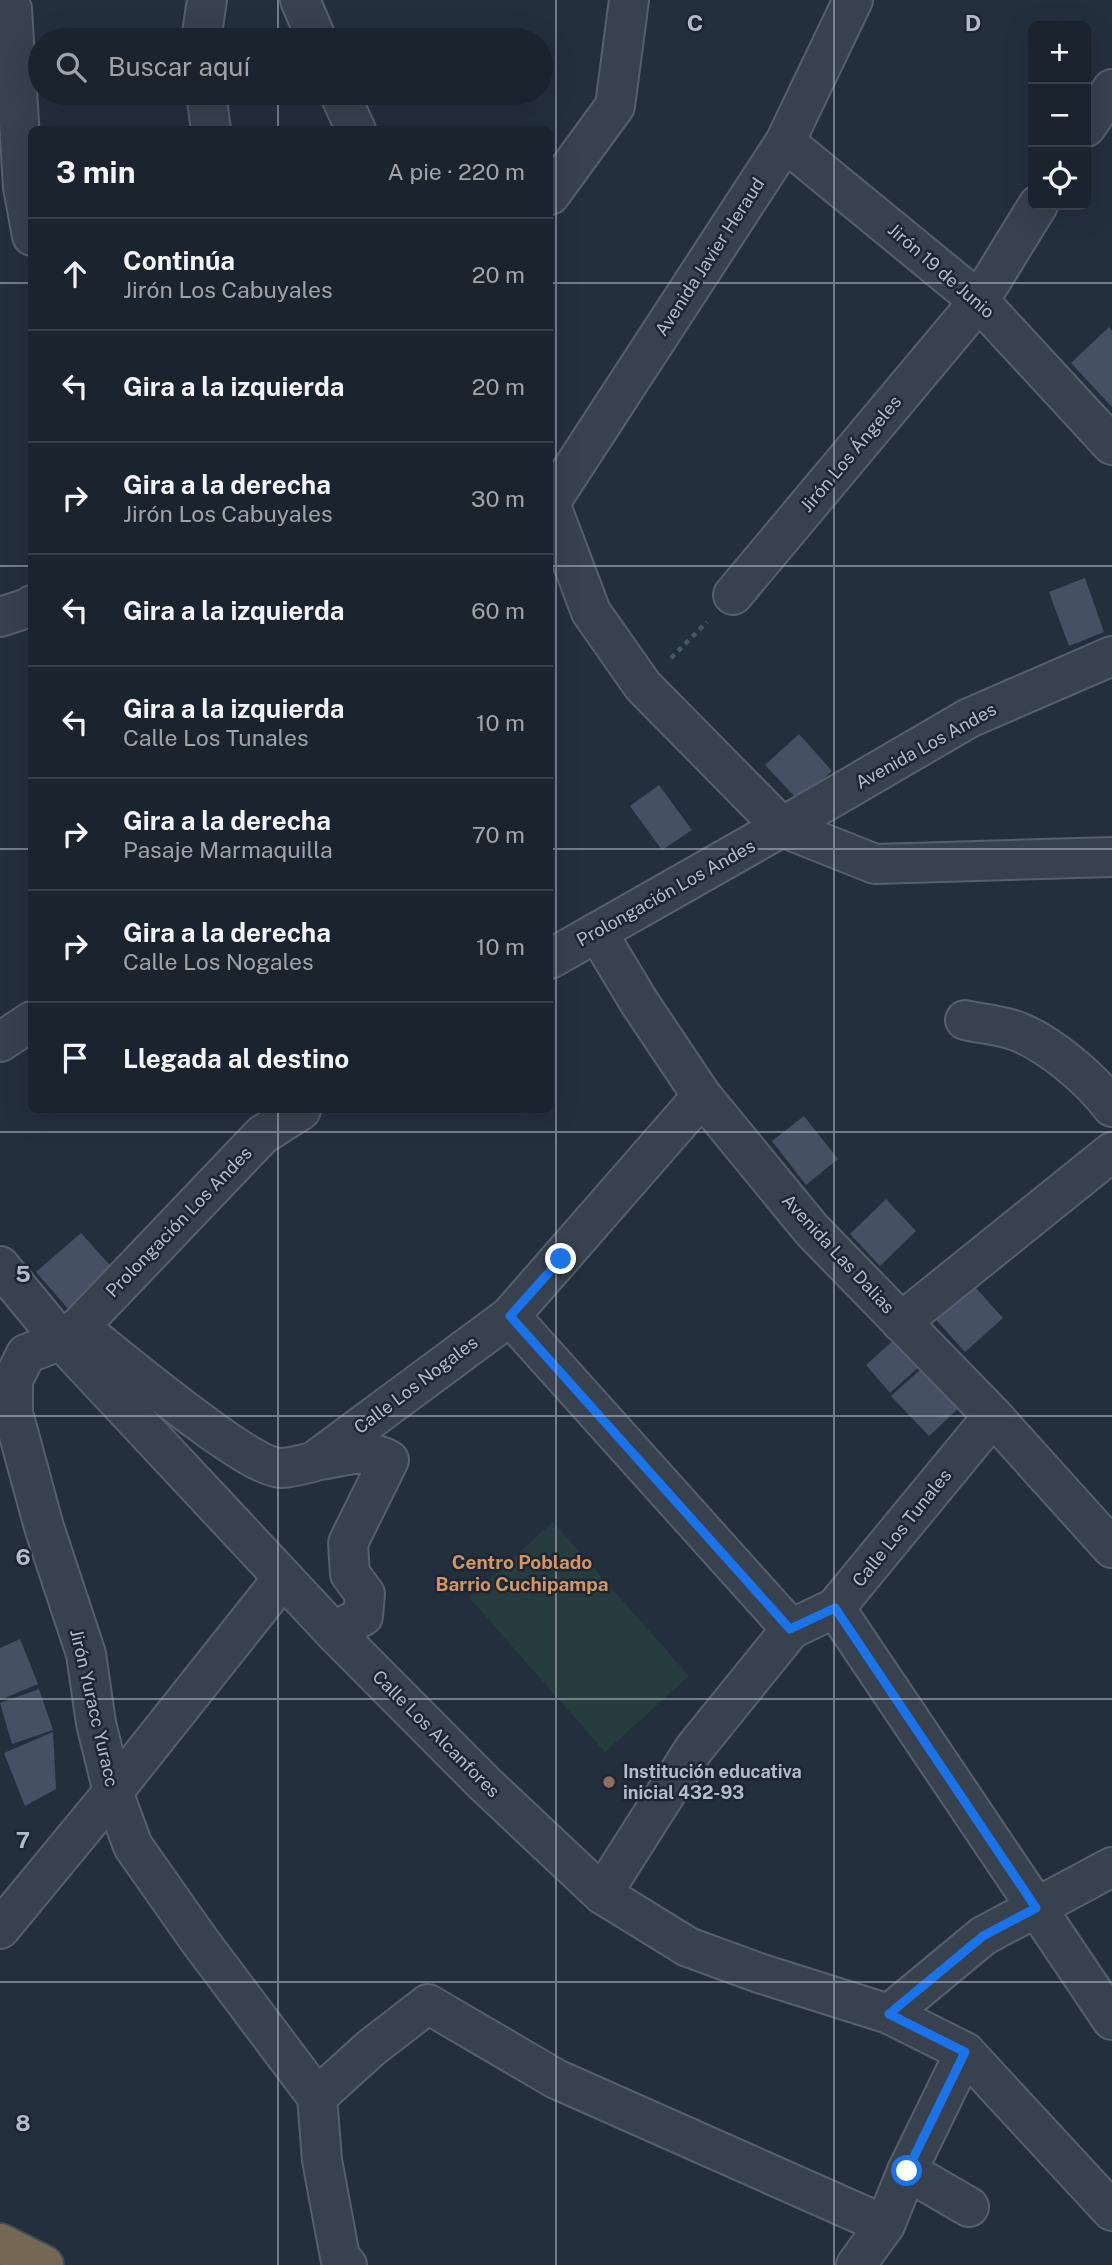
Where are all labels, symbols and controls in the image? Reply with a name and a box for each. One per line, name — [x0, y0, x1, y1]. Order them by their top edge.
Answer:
text: C — [687, 9, 703, 36]
text: D — [965, 9, 981, 36]
map controls — [1028, 21, 1091, 210]
button: + — [1028, 21, 1091, 84]
search box — [28, 28, 553, 105]
icon: search — [52, 48, 90, 86]
text: Buscar aquí — [108, 51, 250, 82]
button: − — [1028, 84, 1091, 147]
button: locate — [1028, 147, 1091, 210]
text: 3 min — [56, 154, 135, 190]
text: A pie · 220 m — [388, 158, 525, 185]
street label: Avenida Javier Heraud — [651, 174, 769, 340]
street label: Jirón 19 de Junio — [884, 219, 999, 322]
text: Continúa — [123, 245, 235, 276]
icon: ahead — [56, 255, 94, 293]
text: 20 m — [472, 261, 525, 288]
text: Jirón Los Cabuyales — [123, 276, 333, 303]
icon: left — [56, 367, 94, 405]
text: Gira a la izquierda — [123, 371, 345, 402]
text: 20 m — [472, 373, 525, 400]
street label: Jirón Los Ángeles — [795, 391, 905, 516]
text: Gira a la derecha — [123, 469, 331, 500]
icon: right — [56, 479, 94, 517]
text: 30 m — [471, 485, 525, 512]
text: Jirón Los Cabuyales — [123, 500, 333, 527]
icon: left — [56, 591, 94, 629]
text: Gira a la izquierda — [123, 595, 345, 626]
text: 60 m — [471, 597, 525, 624]
text: Gira a la izquierda — [123, 693, 345, 724]
street label: Avenida Los Andes — [852, 698, 1000, 793]
icon: left — [56, 703, 94, 741]
text: 10 m — [476, 709, 525, 736]
text: Calle Los Tunales — [123, 724, 309, 751]
text: Gira a la derecha — [123, 805, 331, 836]
icon: right — [56, 815, 94, 853]
text: 70 m — [472, 821, 525, 848]
street label: Prolongación Los Andes — [573, 835, 759, 950]
text: Pasaje Marmaquilla — [123, 836, 333, 863]
text: Gira a la derecha — [123, 917, 331, 948]
icon: right — [56, 927, 94, 965]
text: 10 m — [476, 933, 525, 960]
text: Calle Los Nogales — [123, 948, 314, 975]
icon: arrive — [56, 1039, 94, 1077]
text: Llegada al destino — [123, 1043, 349, 1074]
street label: Prolongación Los Andes — [101, 1142, 256, 1301]
street label: Avenida Las Dalias — [778, 1190, 899, 1318]
route end — [545, 1243, 576, 1274]
text: 5 — [15, 1260, 31, 1287]
street label: Calle Los Nogales — [350, 1331, 482, 1438]
street label: Calle Los Tunales — [848, 1465, 955, 1591]
text: 6 — [15, 1543, 31, 1570]
district label: Centro Poblado Barrio Cuchipampa — [436, 1551, 608, 1595]
street label: Jirón Yuracc Yuracc — [66, 1627, 123, 1789]
street label: Calle Los Alcanfores — [368, 1666, 504, 1802]
place label: Institución educativa inicial 432-93 — [623, 1761, 802, 1803]
marker: Institución educativa inicial 432-93 — [601, 1774, 617, 1790]
text: 7 — [16, 1826, 30, 1853]
text: 8 — [15, 2109, 31, 2136]
route start — [891, 2155, 922, 2186]

